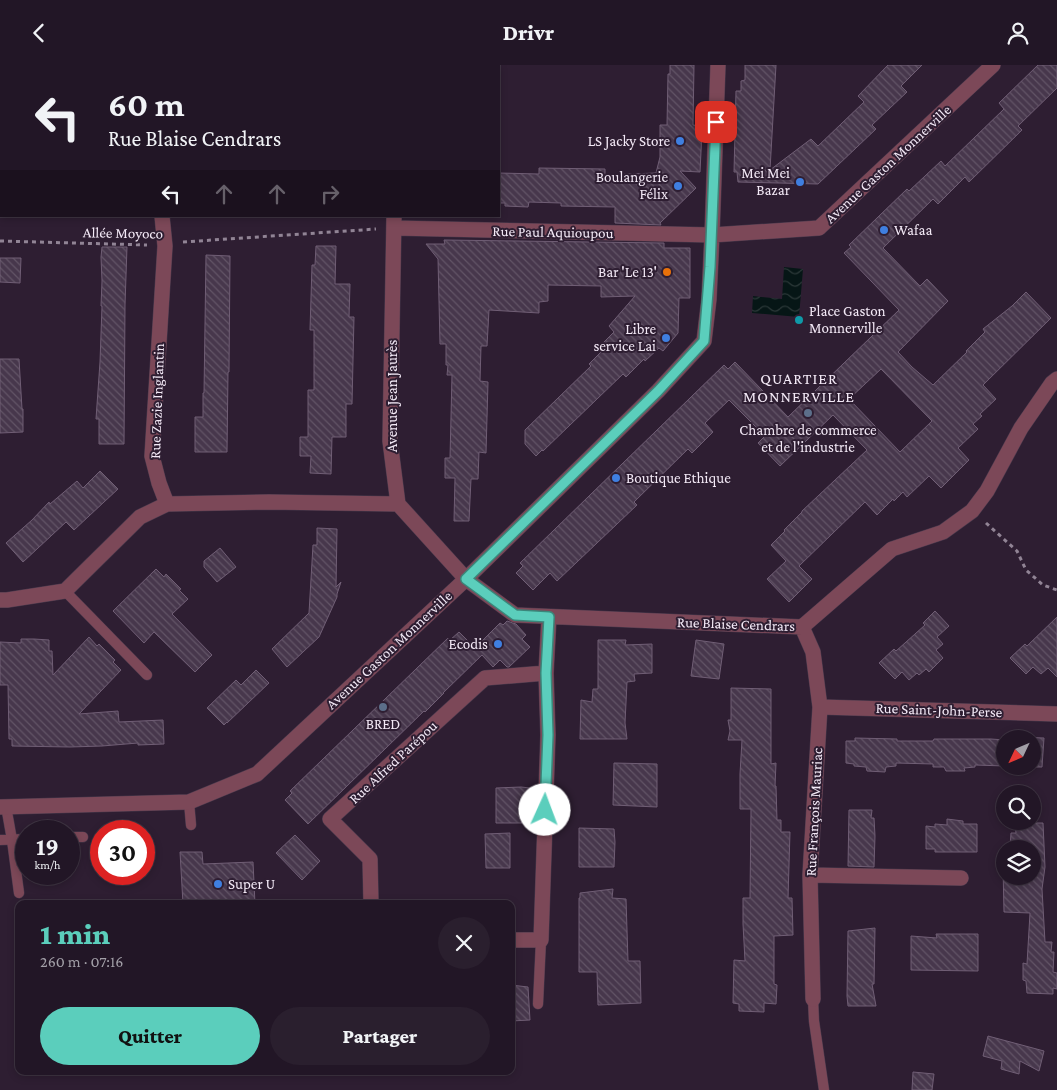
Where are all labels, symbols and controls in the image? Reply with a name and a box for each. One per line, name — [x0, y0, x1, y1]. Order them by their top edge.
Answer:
icon: back — [25, 19, 53, 47]
icon: person — [1004, 19, 1032, 47]
text: Drivr — [503, 20, 554, 45]
icon: left — [25, 85, 90, 150]
text: 60 m — [108, 85, 185, 124]
pin — [695, 101, 737, 143]
street label: Avenue Gaston Monnerville — [822, 101, 954, 226]
icon: arrive — [702, 108, 730, 136]
text: Rue Blaise Cendrars — [108, 126, 281, 151]
place label: LS Jacky Store — [588, 133, 670, 150]
marker: LS Jacky Store — [674, 135, 686, 147]
place label: Mei Mei Bazar — [741, 165, 791, 198]
place label: Boulangerie Félix — [596, 169, 668, 202]
marker: Mei Mei Bazar — [794, 176, 806, 188]
icon: left — [157, 180, 185, 208]
icon: ahead — [210, 180, 238, 208]
icon: ahead — [263, 180, 291, 208]
icon: right — [316, 180, 344, 208]
marker: Boulangerie Félix — [672, 180, 684, 192]
place label: Wafaa — [894, 222, 932, 238]
street label: Rue Paul Aquioupou — [492, 223, 614, 242]
street label: Allée Moyoco — [83, 224, 163, 243]
marker: Wafaa — [878, 224, 890, 236]
place label: Bar 'Le 13' — [598, 264, 657, 280]
marker: Bar 'Le 13' — [661, 266, 673, 278]
place label: Place Gaston Monnerville — [809, 303, 886, 336]
marker: Place Gaston Monnerville — [793, 314, 805, 326]
place label: Libre service Lai — [593, 321, 656, 354]
marker: Libre service Lai — [660, 332, 672, 344]
street label: Avenue Jean Jaurès — [384, 340, 401, 452]
street label: Rue Zazie Inglantin — [147, 343, 168, 459]
district label: QUARTIER MONNERVILLE — [743, 370, 855, 405]
marker: Chambre de commerce et de l'industrie — [802, 407, 814, 419]
place label: Chambre de commerce et de l'industrie — [739, 422, 877, 455]
place label: Boutique Ethique — [626, 470, 731, 487]
marker: Boutique Ethique — [610, 472, 622, 484]
street label: Avenue Gaston Monnerville — [323, 587, 455, 712]
street label: Rue Blaise Cendrars — [677, 614, 795, 634]
place label: Ecodis — [449, 636, 488, 652]
marker: Ecodis — [492, 638, 504, 650]
street label: Rue Saint-John-Perse — [875, 700, 1003, 721]
marker: BRED — [377, 701, 389, 713]
place label: BRED — [366, 716, 400, 732]
street label: Rue Alfred Parépou — [346, 717, 441, 807]
north arrow — [996, 730, 1041, 775]
map controls — [996, 730, 1041, 885]
street label: Rue François Mauriac — [803, 746, 826, 877]
position arrow — [518, 783, 570, 835]
button: search — [996, 785, 1041, 830]
speed limit sign: 30 — [90, 820, 155, 885]
text: 19 — [36, 833, 59, 860]
button: layers — [996, 840, 1041, 885]
text: km/h — [35, 858, 60, 872]
place label: Super U — [228, 876, 276, 893]
marker: Super U — [212, 878, 224, 890]
text: 1 min — [40, 917, 110, 950]
button: close — [438, 917, 490, 969]
text: 260 m · 07:16 — [40, 953, 123, 970]
button: Quitter — [40, 1007, 260, 1065]
button: Partager — [270, 1007, 490, 1065]

